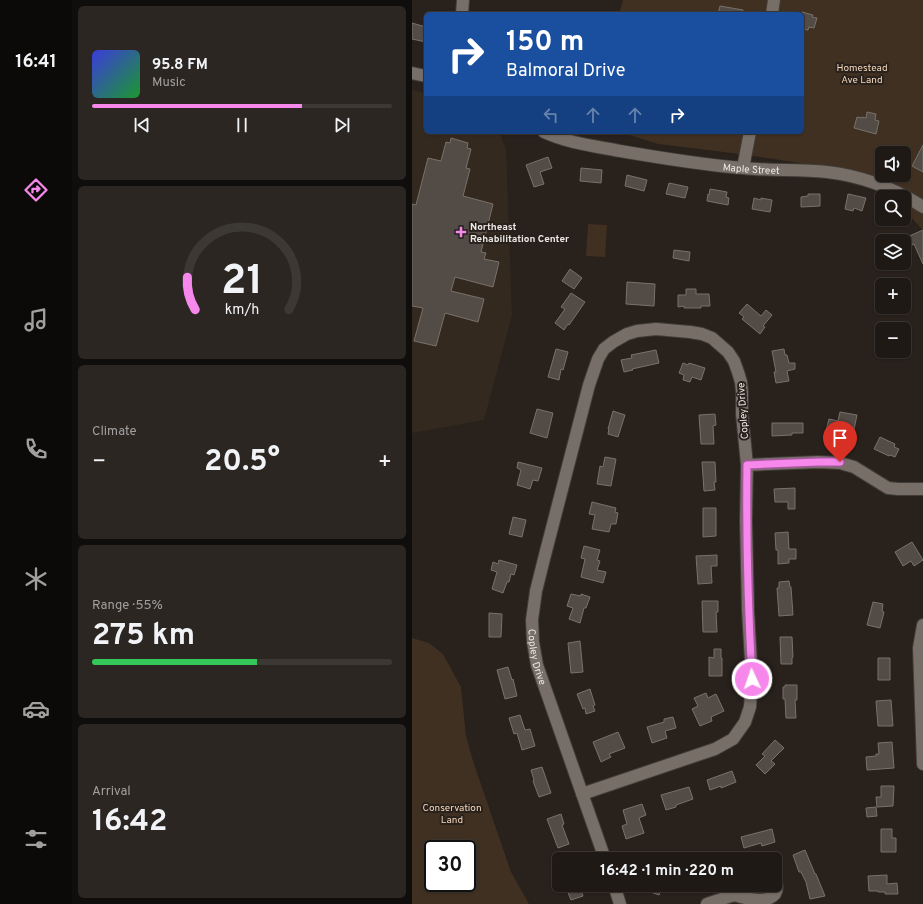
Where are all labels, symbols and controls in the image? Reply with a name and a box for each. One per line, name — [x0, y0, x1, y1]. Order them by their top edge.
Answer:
text: 150 m — [506, 25, 584, 61]
icon: right — [440, 28, 492, 80]
text: 16:41 — [15, 51, 57, 74]
text: 95.8 FM — [152, 56, 208, 75]
text: Balmoral Drive — [506, 60, 625, 83]
park label: Homestead Ave Land — [836, 62, 888, 87]
text: Music — [152, 75, 186, 91]
icon: left — [540, 104, 562, 126]
icon: ahead — [582, 104, 604, 126]
icon: ahead — [624, 104, 646, 126]
icon: right — [666, 104, 688, 126]
icon: previous — [131, 114, 153, 136]
icon: pause — [231, 114, 253, 136]
icon: next — [331, 114, 353, 136]
map controls — [875, 146, 911, 358]
button: sound — [875, 146, 911, 182]
street label: Maple Street — [722, 161, 780, 178]
icon: directions — [22, 176, 50, 204]
button: search — [875, 190, 911, 226]
place label: Northeast Rehabilitation Center — [470, 221, 570, 246]
marker: Northeast Rehabilitation Center — [455, 226, 467, 238]
button: layers — [875, 234, 911, 270]
text: 21 — [221, 256, 263, 309]
button: + — [875, 278, 911, 314]
text: km/h — [225, 301, 259, 319]
icon: music — [22, 306, 50, 334]
button: − — [875, 322, 911, 358]
street label: Copley Drive — [735, 382, 752, 440]
pin — [823, 421, 857, 462]
text: Climate — [92, 424, 137, 440]
icon: arrive — [829, 427, 851, 449]
icon: phone — [22, 435, 50, 463]
text: 20.5° — [204, 444, 280, 481]
text: − — [92, 449, 106, 476]
text: + — [378, 449, 392, 476]
icon: climate — [22, 565, 50, 593]
text: Range · 55% — [92, 598, 163, 614]
text: 275 km — [92, 618, 195, 655]
street label: Copley Drive — [524, 629, 548, 687]
position arrow — [731, 658, 773, 700]
icon: car — [22, 695, 50, 723]
text: Arrival — [92, 784, 131, 800]
park label: Conservation Land — [422, 802, 482, 827]
text: 16:42 — [92, 804, 167, 841]
icon: filters — [22, 825, 50, 853]
speed limit sign: 30 — [424, 840, 476, 892]
text: 16:42 · 1 min · 220 m — [600, 862, 734, 881]

